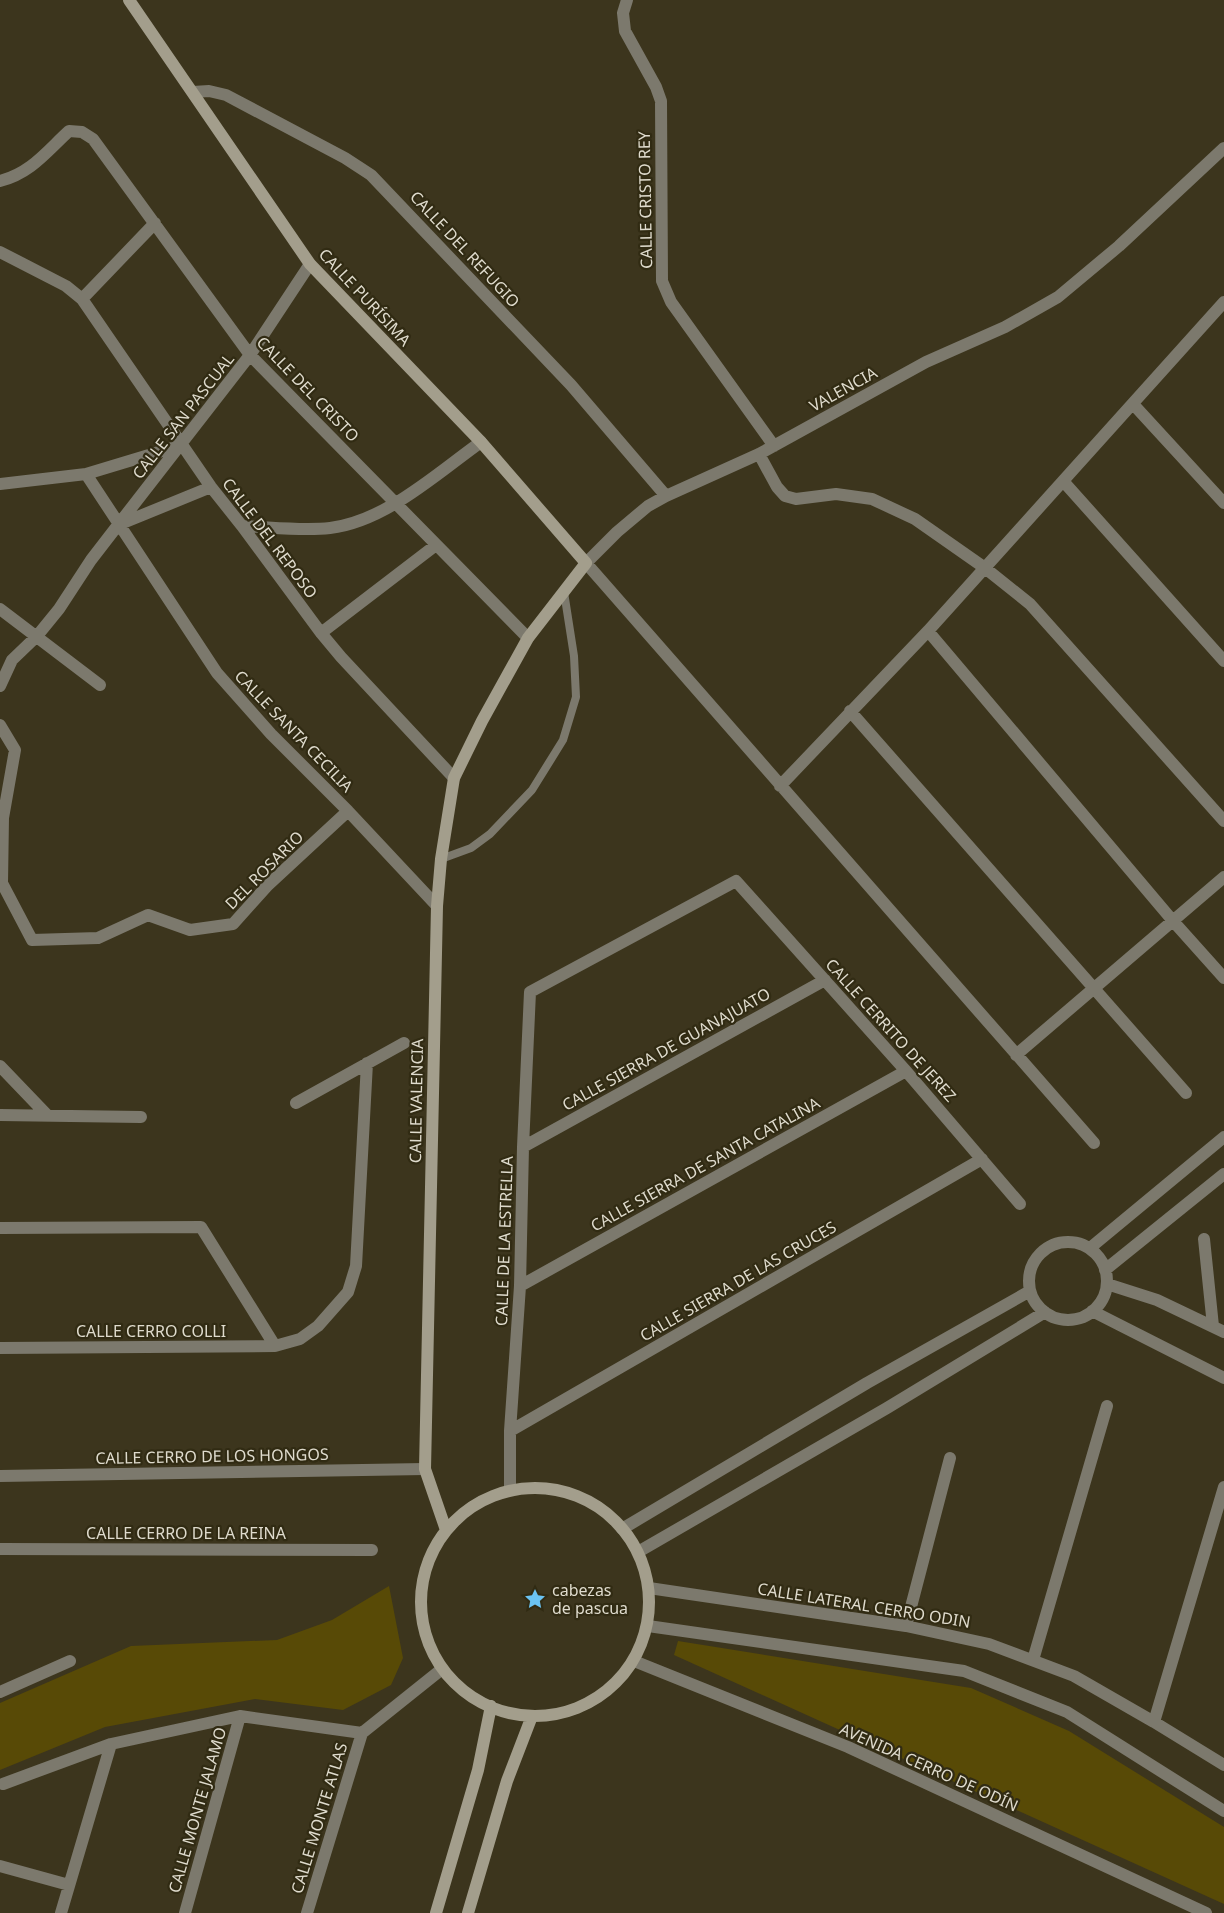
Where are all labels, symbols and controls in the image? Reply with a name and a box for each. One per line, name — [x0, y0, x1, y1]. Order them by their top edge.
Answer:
street label: CALLE CRISTO REY — [633, 130, 657, 269]
street label: CALLE DEL REFUGIO — [405, 186, 525, 312]
street label: CALLE PURÍSIMA — [314, 243, 416, 351]
street label: CALLE DEL CRISTO — [252, 331, 364, 447]
street label: CALLE SAN PASCUAL — [127, 349, 239, 483]
street label: VALENCIA — [805, 361, 882, 417]
street label: CALLE DEL REPOSO — [217, 473, 323, 603]
street label: CALLE SANTA CECILIA — [230, 665, 359, 797]
street label: DEL ROSARIO — [220, 826, 308, 914]
street label: CALLE CERRITO DE JEREZ — [821, 954, 961, 1106]
street label: CALLE SIERRA DE GUANAJUATO — [558, 982, 774, 1116]
street label: CALLE VALENCIA — [404, 1038, 428, 1163]
street label: CALLE SIERRA DE SANTA CATALINA — [586, 1091, 824, 1236]
street label: CALLE DE LA ESTRELLA — [490, 1155, 518, 1326]
street label: CALLE SIERRA DE LAS CRUCES — [636, 1216, 840, 1346]
street label: CALLE CERRO COLLI — [76, 1320, 226, 1342]
street label: CALLE CERRO DE LOS HONGOS — [95, 1443, 329, 1469]
street label: CALLE CERRO DE LA REINA — [86, 1522, 287, 1544]
street label: CALLE LATERAL CERRO ODIN — [756, 1577, 972, 1633]
place label: cabezas de pascua — [552, 1579, 628, 1619]
place icon: cabezas de pascua — [523, 1587, 547, 1611]
street label: AVENIDA CERRO DE ODÍN — [836, 1718, 1022, 1816]
street label: CALLE MONTE JALAMO — [163, 1725, 231, 1895]
street label: CALLE MONTE ATLAS — [286, 1740, 352, 1896]

